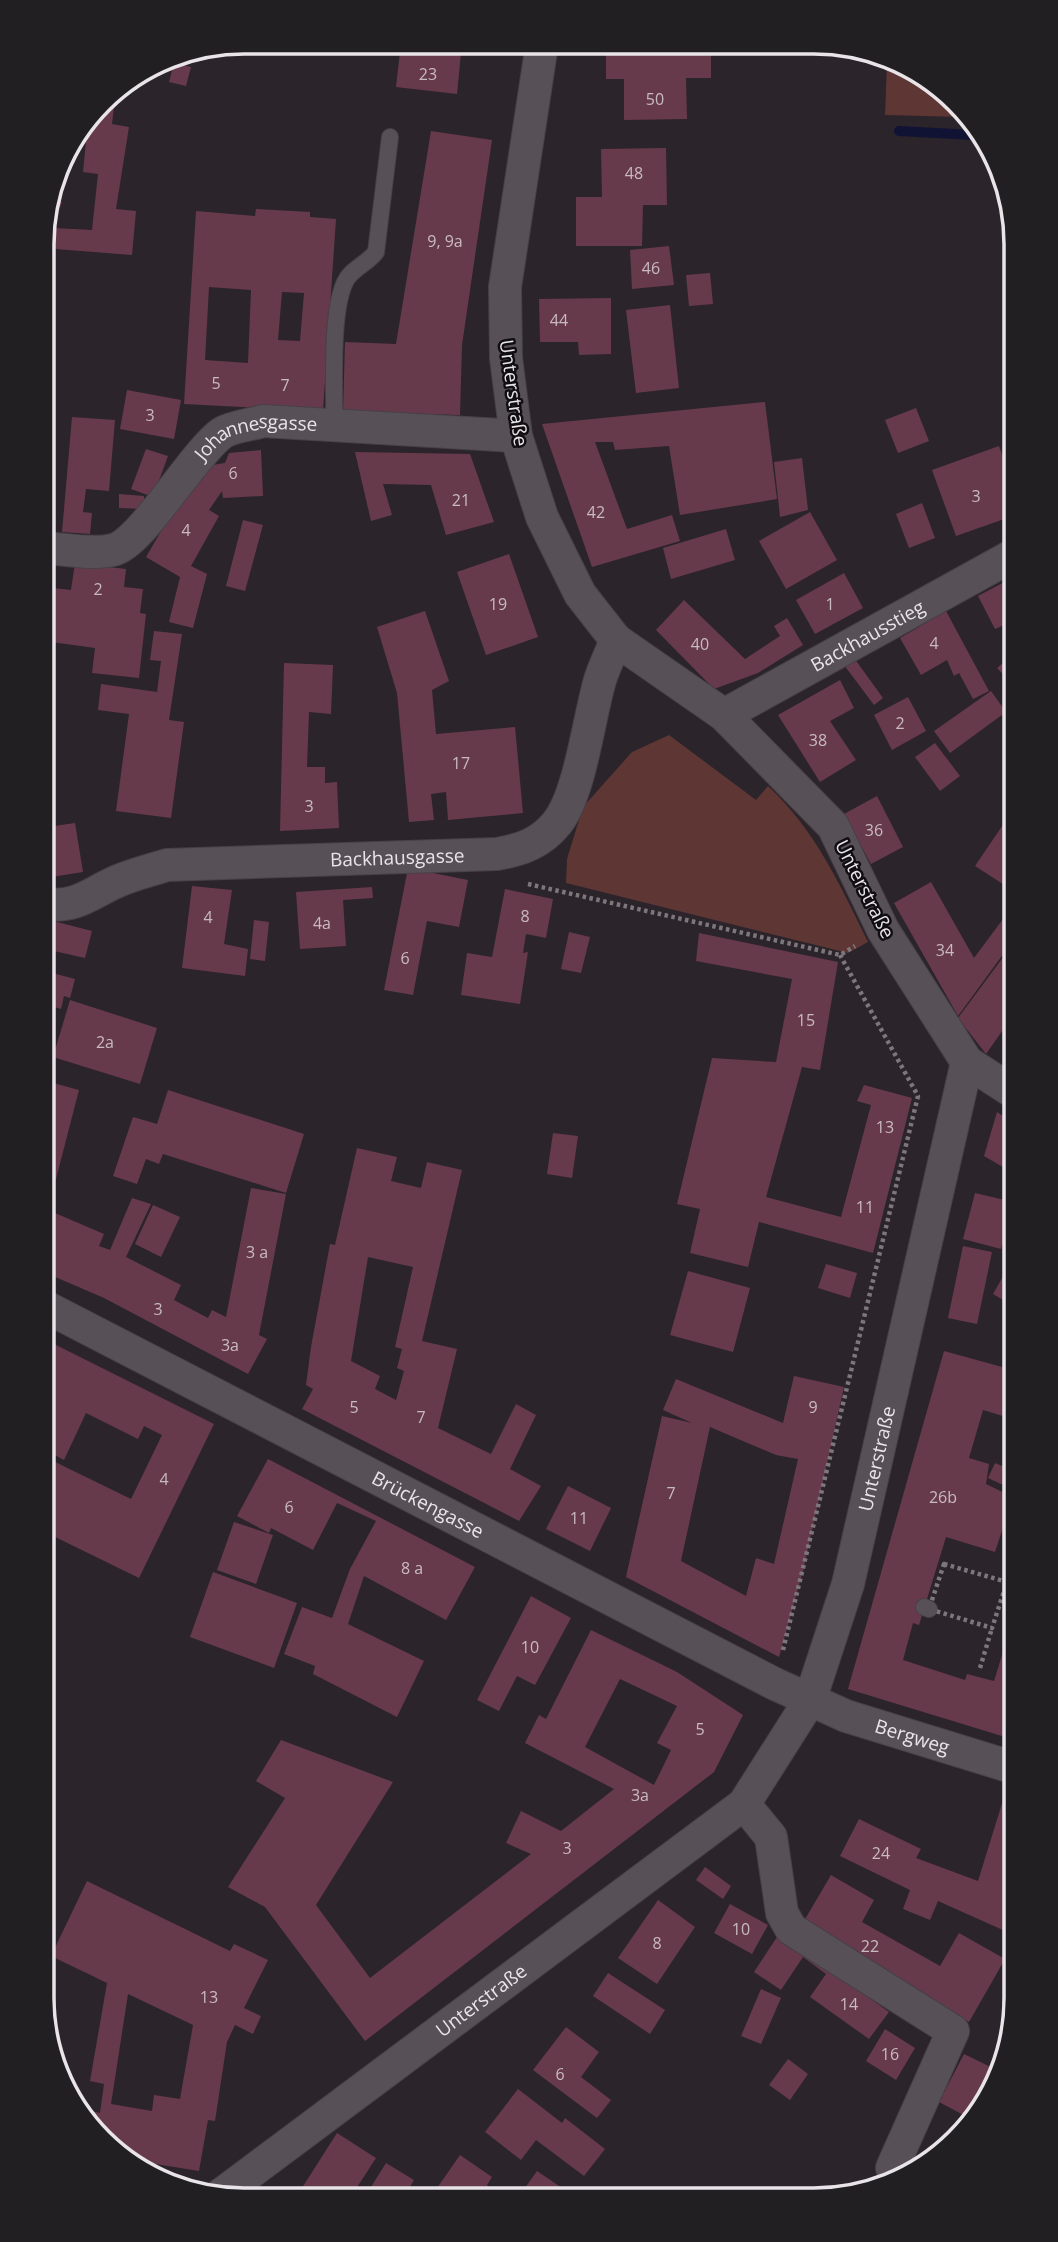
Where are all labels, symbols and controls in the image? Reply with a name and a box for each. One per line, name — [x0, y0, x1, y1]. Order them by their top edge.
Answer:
house number: 23 — [419, 63, 437, 85]
house number: 50 — [646, 88, 664, 110]
house number: 48 — [625, 162, 643, 184]
house number: 9, 9a — [427, 230, 463, 252]
house number: 46 — [642, 257, 660, 279]
house number: 44 — [550, 309, 568, 331]
street label: Unterstraße — [494, 338, 534, 448]
house number: 5 — [211, 372, 221, 394]
house number: 7 — [280, 374, 290, 396]
house number: 3 — [145, 404, 155, 426]
street label: Johannesgasse — [187, 408, 318, 467]
house number: 6 — [228, 462, 238, 484]
house number: 3 — [971, 485, 981, 507]
house number: 21 — [452, 489, 470, 511]
house number: 42 — [587, 501, 605, 523]
house number: 4 — [181, 519, 191, 541]
house number: 2 — [93, 578, 103, 600]
house number: 19 — [489, 593, 507, 615]
house number: 1 — [825, 593, 835, 615]
street label: Backhausstieg — [806, 594, 929, 678]
house number: 4 — [929, 632, 939, 654]
house number: 40 — [691, 633, 709, 655]
house number: 2 — [895, 712, 905, 734]
house number: 38 — [809, 729, 827, 751]
house number: 17 — [452, 752, 470, 774]
house number: 3 — [304, 795, 314, 817]
house number: 36 — [865, 819, 883, 841]
street label: Unterstraße — [829, 835, 901, 943]
street label: Backhausgasse — [330, 842, 465, 873]
house number: 8 — [520, 905, 530, 927]
house number: 4 — [203, 906, 213, 928]
house number: 4a — [313, 912, 331, 934]
house number: 34 — [936, 939, 954, 961]
house number: 6 — [400, 947, 410, 969]
house number: 15 — [797, 1009, 815, 1031]
house number: 2a — [96, 1031, 114, 1053]
house number: 13 — [876, 1116, 894, 1138]
house number: 11 — [856, 1196, 874, 1218]
house number: 3 a — [246, 1241, 268, 1263]
house number: 3 — [153, 1298, 163, 1320]
house number: 3a — [221, 1334, 239, 1356]
house number: 5 — [349, 1396, 359, 1418]
house number: 9 — [808, 1396, 818, 1418]
street label: Unterstraße — [852, 1403, 901, 1514]
house number: 7 — [416, 1406, 426, 1428]
street label: Brückengasse — [367, 1465, 488, 1544]
house number: 4 — [159, 1468, 169, 1490]
house number: 7 — [666, 1482, 676, 1504]
house number: 26b — [929, 1486, 957, 1508]
house number: 6 — [284, 1496, 294, 1518]
house number: 11 — [570, 1507, 588, 1529]
house number: 8 a — [401, 1557, 423, 1579]
house number: 10 — [521, 1636, 539, 1658]
street label: Bergweg — [872, 1713, 953, 1760]
house number: 5 — [695, 1718, 705, 1740]
house number: 3a — [631, 1784, 649, 1806]
house number: 3 — [562, 1837, 572, 1859]
house number: 24 — [872, 1842, 890, 1864]
house number: 10 — [732, 1918, 750, 1940]
house number: 8 — [652, 1932, 662, 1954]
house number: 22 — [861, 1935, 879, 1957]
street label: Unterstraße — [430, 1958, 532, 2043]
house number: 13 — [200, 1986, 218, 2008]
house number: 14 — [840, 1993, 858, 2015]
house number: 16 — [881, 2043, 899, 2065]
house number: 6 — [555, 2063, 565, 2085]

